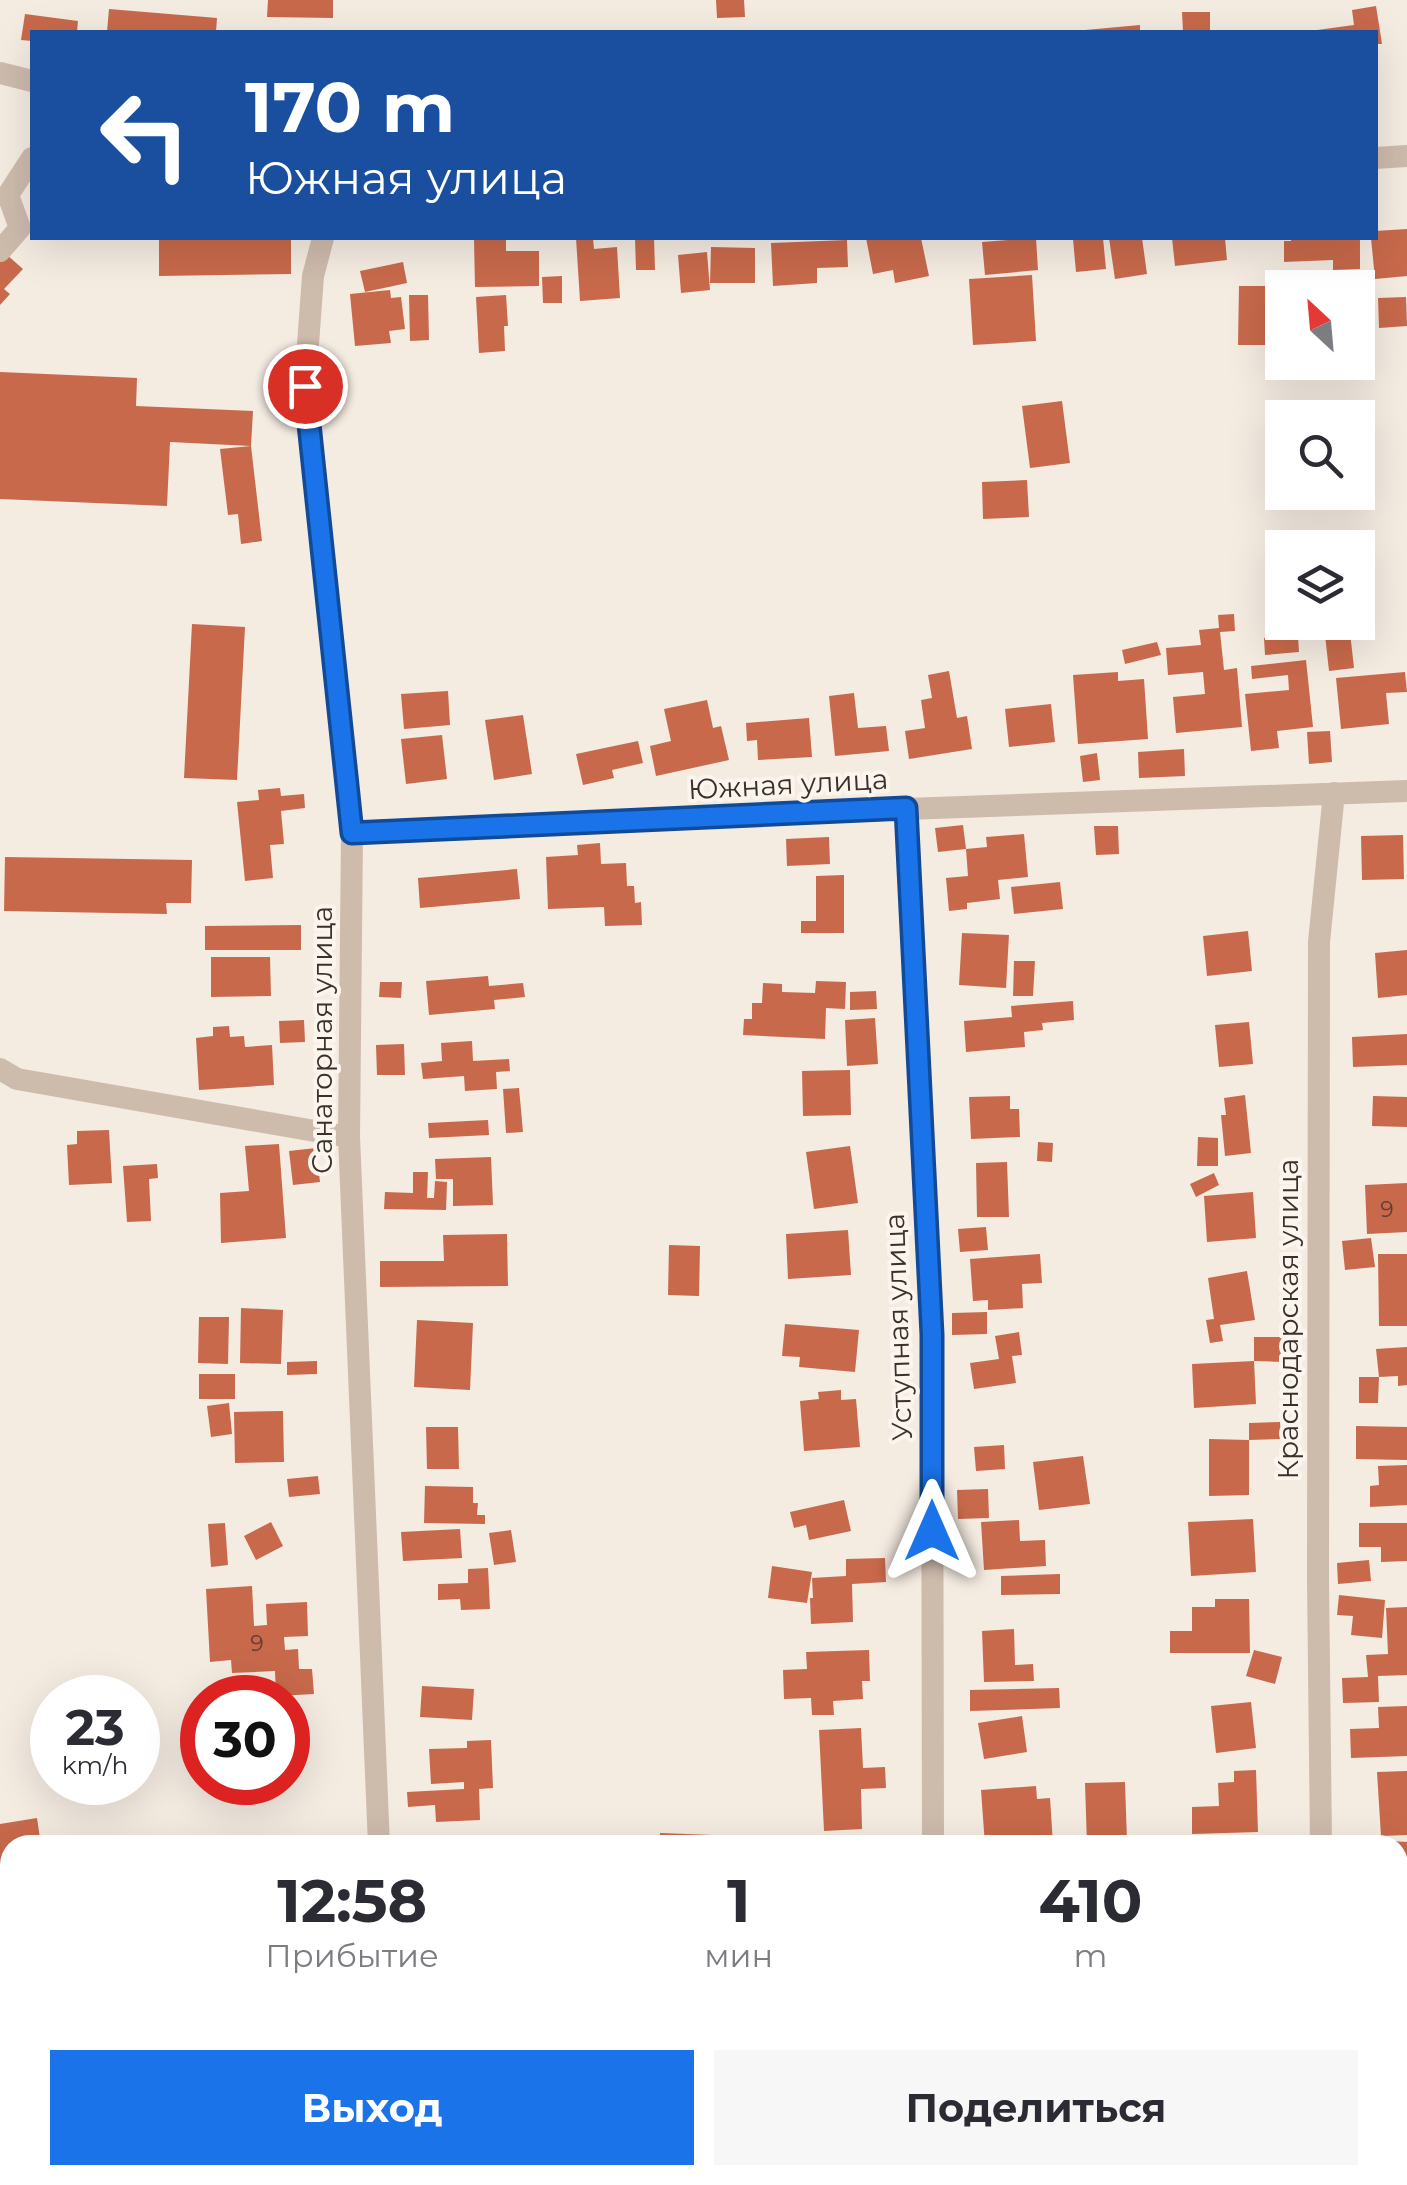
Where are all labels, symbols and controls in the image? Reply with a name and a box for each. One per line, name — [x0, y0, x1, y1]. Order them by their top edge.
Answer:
text: 170 m — [245, 64, 455, 150]
icon: left — [80, 70, 210, 200]
text: Южная улица — [245, 150, 567, 205]
north arrow — [1265, 270, 1375, 380]
map controls — [1265, 270, 1375, 640]
pin — [263, 344, 348, 429]
icon: arrive — [278, 359, 333, 414]
button: search — [1265, 400, 1375, 510]
button: layers — [1265, 530, 1375, 640]
street label: Южная улица — [687, 762, 889, 806]
street label: Санаторная улица — [305, 906, 339, 1174]
street label: Краснодарская улица — [1271, 1159, 1305, 1479]
house number: 9 — [1380, 1196, 1394, 1223]
street label: Уступная улица — [877, 1213, 919, 1441]
position arrow — [880, 1479, 984, 1583]
house number: 9 — [250, 1630, 264, 1657]
speed limit sign: 30 — [180, 1675, 310, 1805]
text: 23 — [65, 1697, 125, 1758]
text: km/h — [62, 1750, 128, 1780]
text: 12:58 — [277, 1864, 427, 1937]
text: 1 — [727, 1864, 750, 1937]
text: 410 — [1039, 1864, 1143, 1937]
text: Прибытие — [265, 1936, 439, 1975]
text: мин — [704, 1936, 773, 1975]
text: m — [1074, 1936, 1108, 1975]
button: Выход — [50, 2050, 694, 2165]
button: Поделиться — [714, 2050, 1358, 2165]

